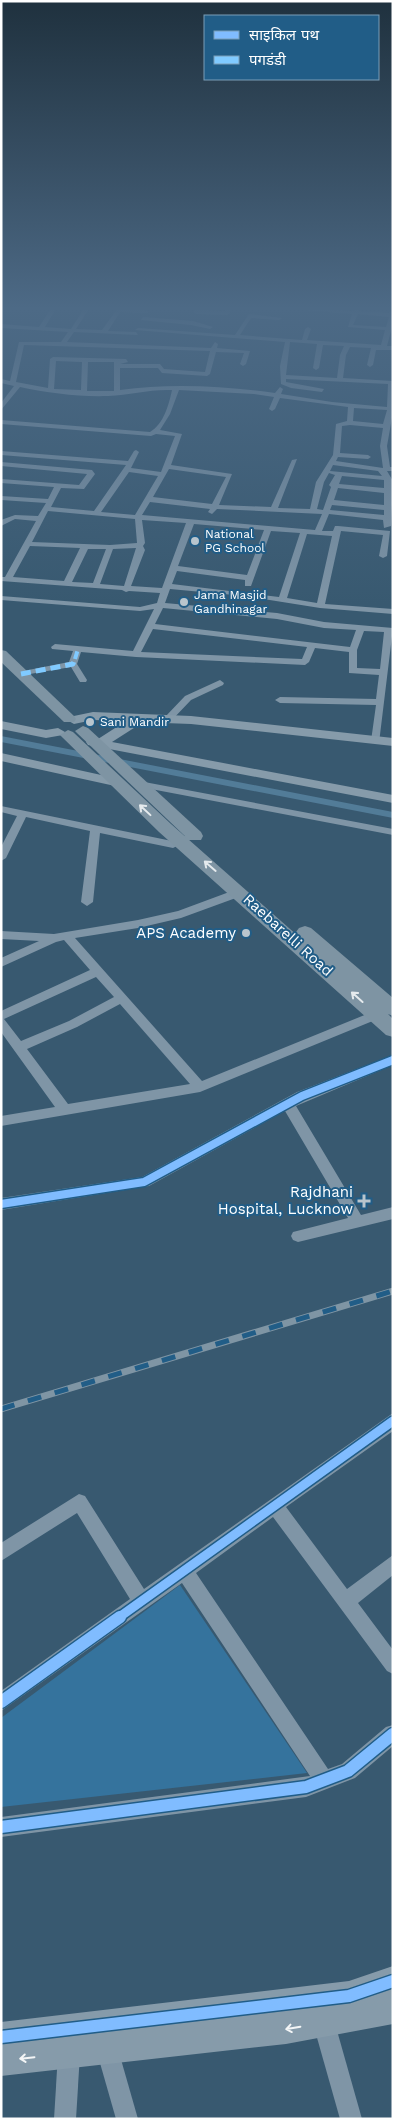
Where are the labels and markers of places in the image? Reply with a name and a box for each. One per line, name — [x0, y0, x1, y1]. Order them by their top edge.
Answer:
place label: National PG School — [205, 527, 265, 555]
marker: National PG School — [189, 535, 201, 547]
place label: Jama Masjid Gandhinagar — [194, 588, 267, 616]
marker: Jama Masjid Gandhinagar — [178, 596, 190, 608]
place label: Sani Mandir — [100, 715, 169, 729]
marker: Sani Mandir — [84, 716, 96, 728]
place label: APS Academy — [136, 924, 236, 942]
marker: APS Academy — [240, 927, 252, 939]
place label: Rajdhani Hospital, Lucknow — [218, 1183, 353, 1218]
marker: Rajdhani Hospital, Lucknow — [357, 1194, 371, 1208]

